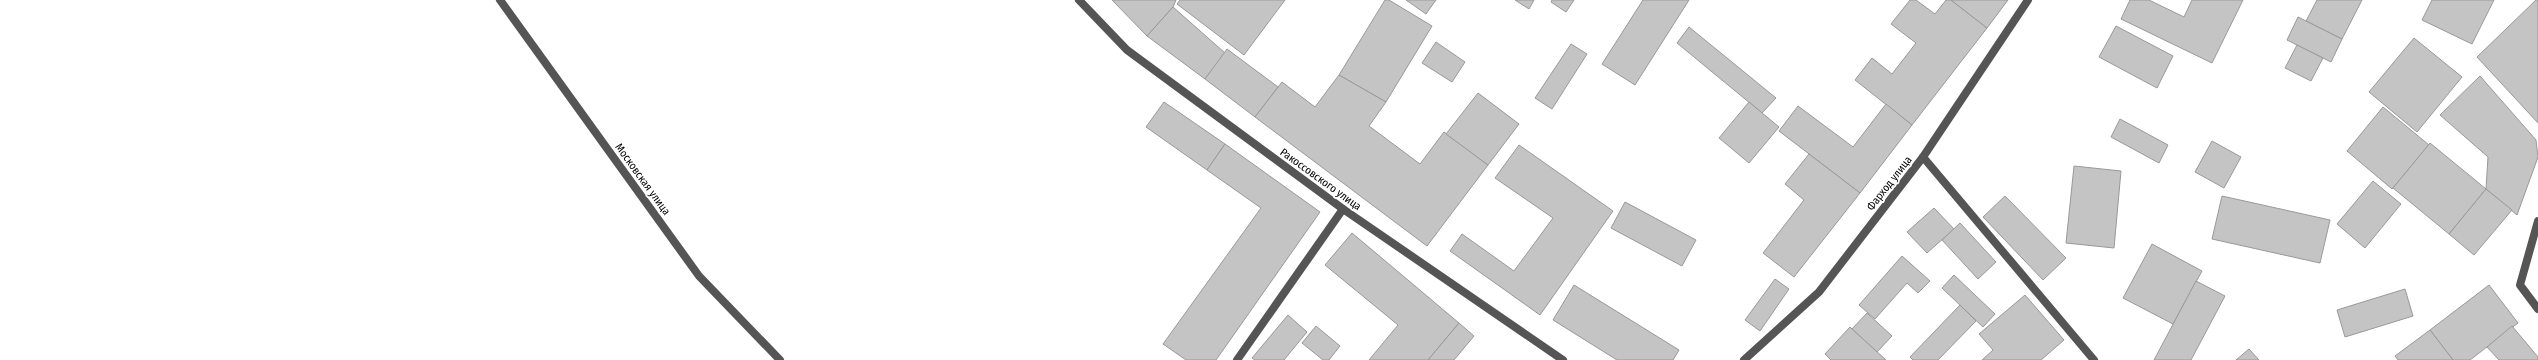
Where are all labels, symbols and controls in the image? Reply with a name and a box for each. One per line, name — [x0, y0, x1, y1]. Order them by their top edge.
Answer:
street label: Московская улица — [612, 141, 673, 218]
street label: Ракоссовского улица — [1278, 146, 1364, 213]
street label: Фарход улица — [1864, 154, 1915, 213]

